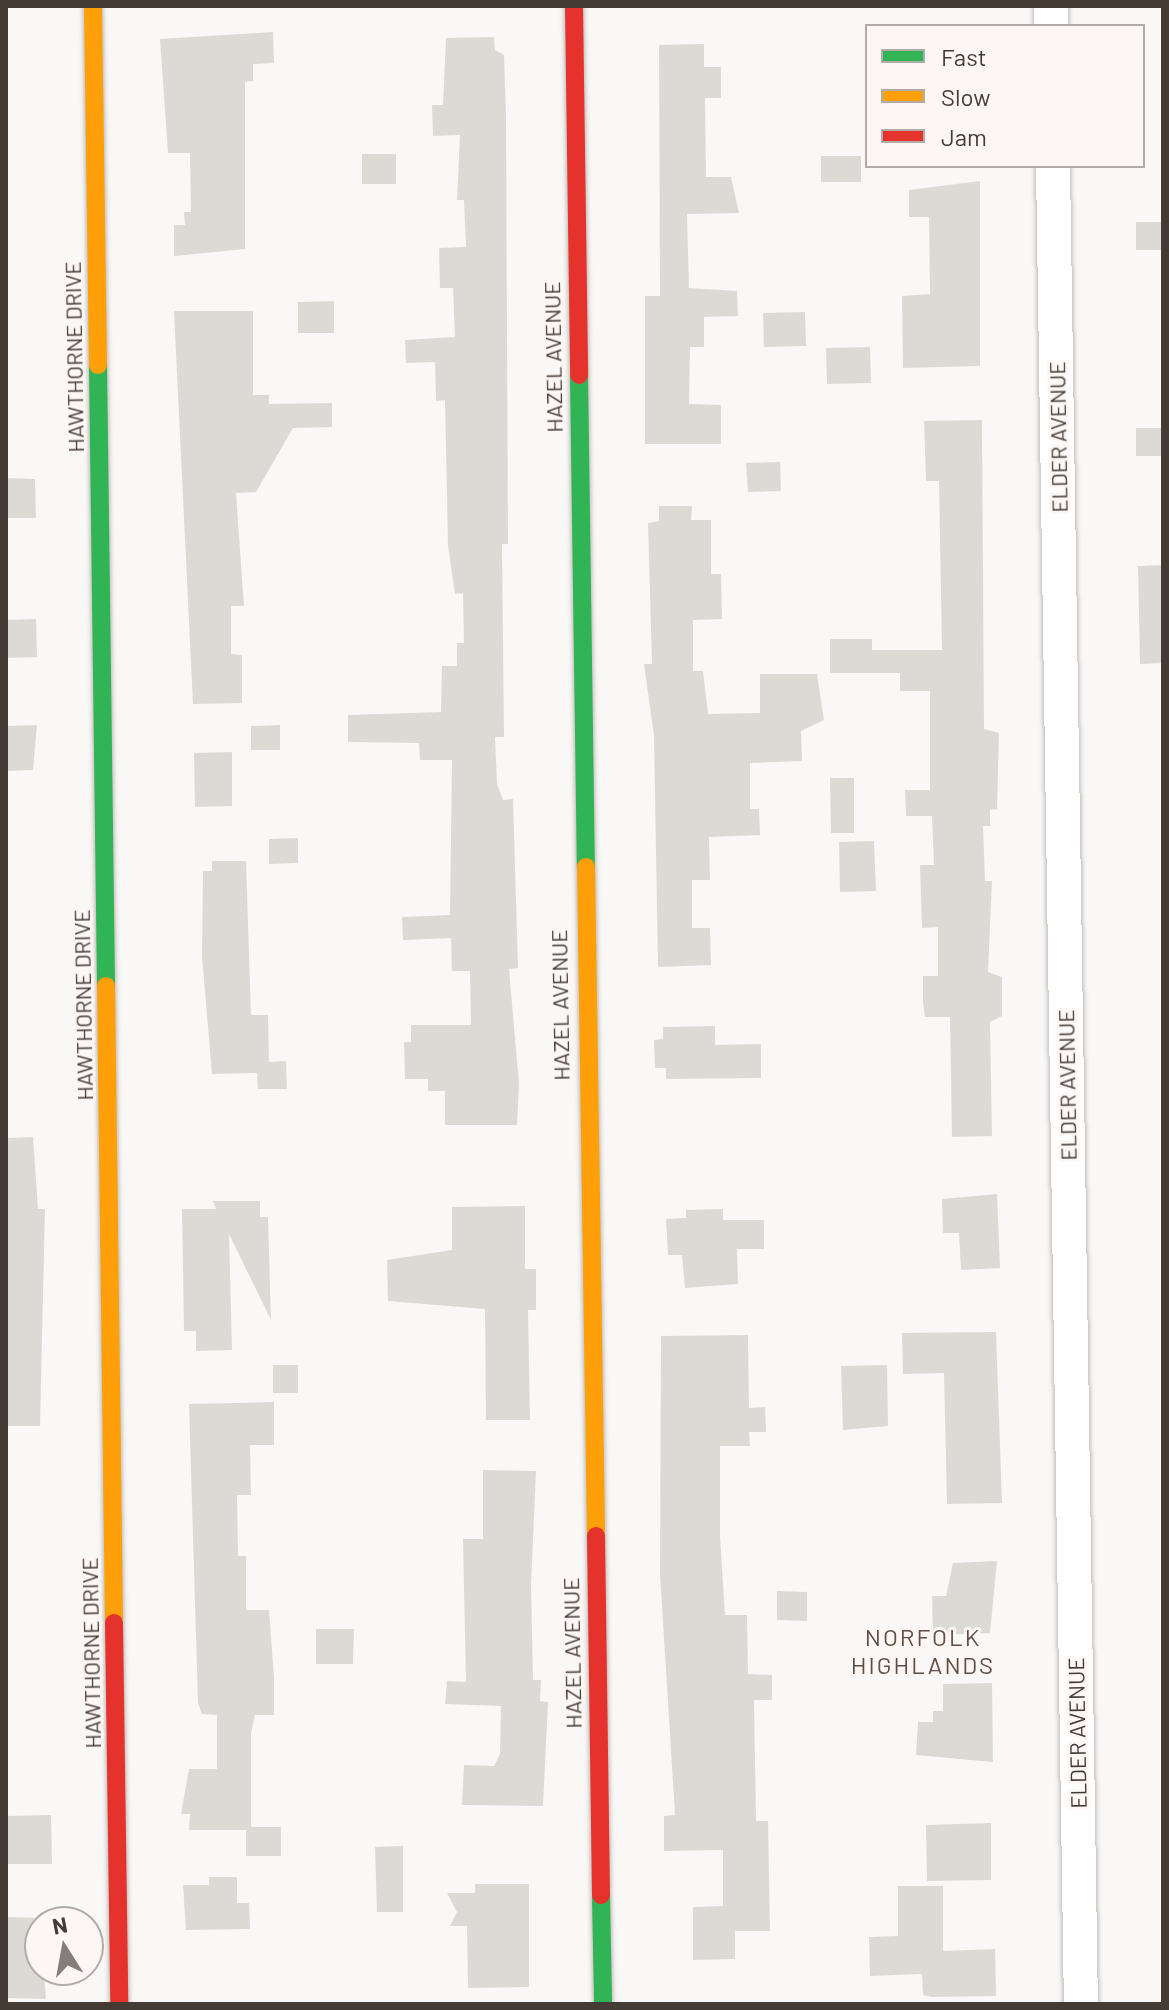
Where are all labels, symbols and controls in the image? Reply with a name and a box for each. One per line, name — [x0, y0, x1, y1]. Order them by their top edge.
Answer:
legend — [865, 24, 1145, 168]
text: Fast — [941, 42, 986, 71]
text: Slow — [941, 82, 990, 111]
text: Jam — [941, 122, 987, 151]
street label: HAWTHORNE DRIVE — [59, 261, 89, 453]
street label: HAZEL AVENUE — [538, 281, 568, 433]
street label: ELDER AVENUE — [1043, 361, 1073, 513]
street label: HAWTHORNE DRIVE — [68, 909, 98, 1101]
street label: HAZEL AVENUE — [545, 929, 575, 1081]
street label: ELDER AVENUE — [1052, 1009, 1082, 1161]
street label: HAWTHORNE DRIVE — [76, 1557, 106, 1749]
street label: HAZEL AVENUE — [557, 1577, 587, 1729]
district label: NORFOLK HIGHLANDS — [851, 1623, 995, 1679]
street label: ELDER AVENUE — [1062, 1657, 1092, 1809]
north arrow — [24, 1906, 104, 1986]
text: N — [50, 1910, 69, 1939]

